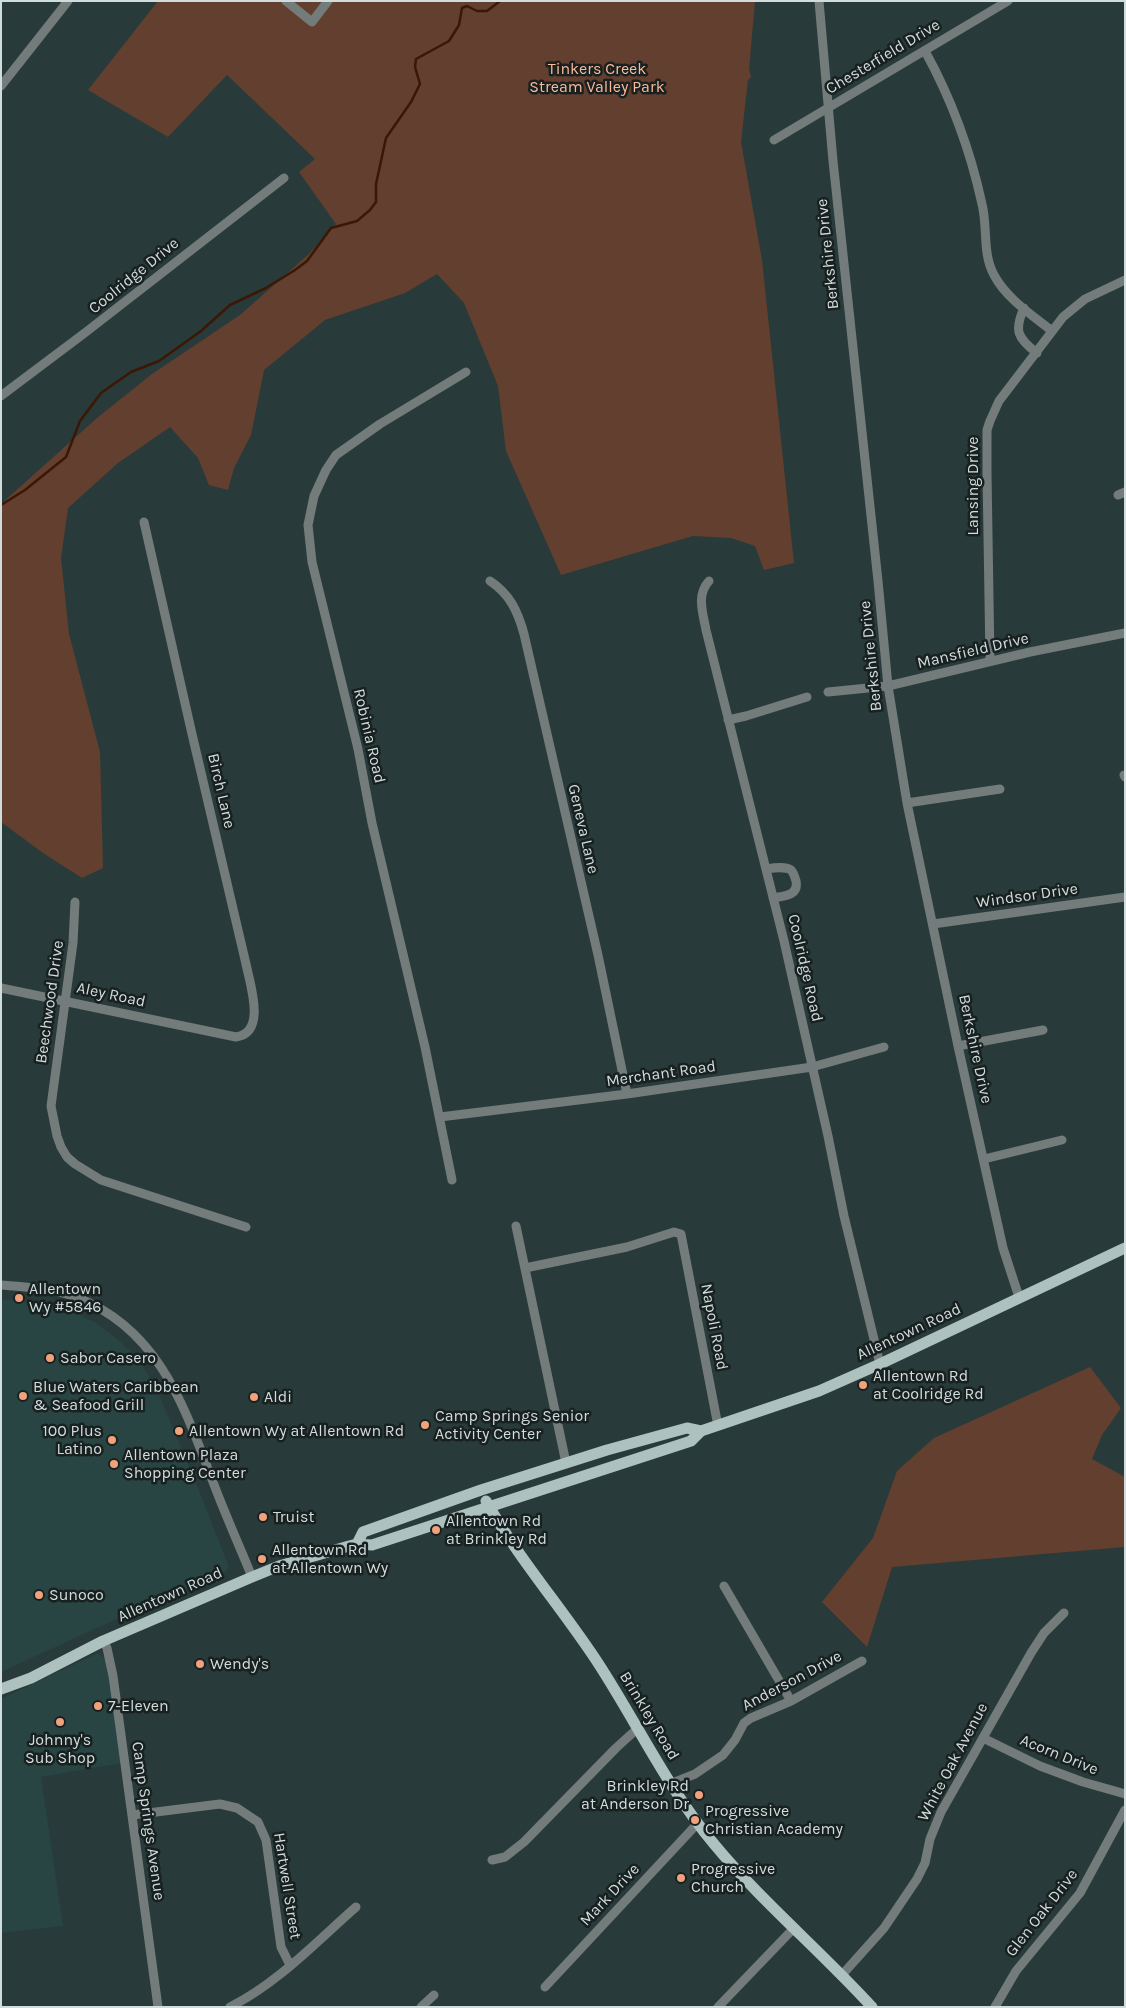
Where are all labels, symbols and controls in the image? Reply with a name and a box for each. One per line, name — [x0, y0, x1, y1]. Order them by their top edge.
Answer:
street label: Chesterfield Drive — [822, 15, 944, 99]
park label: Tinkers Creek Stream Valley Park — [529, 59, 665, 97]
street label: Berkshire Drive — [813, 198, 843, 310]
street label: Coolridge Drive — [85, 234, 183, 318]
street label: Lansing Drive — [963, 437, 983, 535]
street label: Berkshire Drive — [856, 600, 886, 712]
street label: Mansfield Drive — [915, 629, 1031, 673]
street label: Robinia Road — [349, 687, 389, 785]
street label: Birch Lane — [203, 752, 239, 830]
street label: Geneva Lane — [563, 782, 603, 876]
street label: Windsor Drive — [975, 879, 1079, 913]
street label: Coolridge Road — [783, 912, 827, 1024]
street label: Beechwood Drive — [32, 939, 68, 1065]
street label: Aley Road — [75, 978, 147, 1012]
street label: Berkshire Drive — [954, 993, 996, 1105]
street label: Merchant Road — [605, 1057, 717, 1091]
place label: Allentown Wy #5846 — [29, 1279, 102, 1317]
street label: Napoli Road — [696, 1282, 732, 1372]
marker: Allentown Wy #5846 — [13, 1292, 25, 1304]
street label: Allentown Road — [854, 1299, 964, 1365]
place label: Sabor Casero — [60, 1348, 156, 1368]
marker: Sabor Casero — [44, 1352, 56, 1364]
place label: Allentown Rd at Coolridge Rd — [873, 1366, 984, 1404]
place label: Blue Waters Caribbean & Seafood Grill — [33, 1377, 199, 1415]
marker: Allentown Rd at Coolridge Rd — [857, 1379, 869, 1391]
place label: Aldi — [264, 1387, 292, 1407]
marker: Blue Waters Caribbean & Seafood Grill — [17, 1390, 29, 1402]
marker: Aldi — [248, 1391, 260, 1403]
place label: Camp Springs Senior Activity Center — [435, 1406, 589, 1444]
marker: Camp Springs Senior Activity Center — [419, 1419, 431, 1431]
place label: 100 Plus Latino — [42, 1421, 102, 1459]
place label: Allentown Wy at Allentown Rd — [189, 1421, 404, 1441]
marker: Allentown Wy at Allentown Rd — [173, 1425, 185, 1437]
marker: 100 Plus Latino — [106, 1434, 118, 1446]
place label: Allentown Plaza Shopping Center — [124, 1445, 246, 1483]
marker: Allentown Plaza Shopping Center — [108, 1458, 120, 1470]
place label: Truist — [273, 1507, 315, 1527]
marker: Truist — [257, 1511, 269, 1523]
place label: Allentown Rd at Brinkley Rd — [446, 1511, 547, 1549]
marker: Allentown Rd at Brinkley Rd — [430, 1524, 442, 1536]
place label: Allentown Rd at Allentown Wy — [272, 1540, 388, 1578]
marker: Allentown Rd at Allentown Wy — [256, 1553, 268, 1565]
street label: Allentown Road — [115, 1563, 225, 1627]
place label: Sunoco — [49, 1585, 104, 1605]
marker: Sunoco — [33, 1589, 45, 1601]
street label: Anderson Drive — [739, 1647, 845, 1715]
place label: Wendy's — [210, 1654, 269, 1674]
marker: Wendy's — [194, 1658, 206, 1670]
street label: Brinkley Road — [615, 1668, 683, 1764]
place label: 7-Eleven — [108, 1696, 169, 1716]
street label: White Oak Avenue — [914, 1699, 992, 1825]
marker: 7-Eleven — [92, 1700, 104, 1712]
marker: Johnny's Sub Shop — [54, 1716, 66, 1728]
place label: Johnny's Sub Shop — [25, 1730, 95, 1768]
street label: Acorn Drive — [1017, 1731, 1101, 1779]
street label: Camp Springs Avenue — [127, 1741, 169, 1901]
place label: Brinkley Rd at Anderson Dr — [581, 1776, 689, 1814]
marker: Brinkley Rd at Anderson Dr — [693, 1789, 705, 1801]
place label: Progressive Christian Academy — [705, 1801, 843, 1839]
marker: Progressive Christian Academy — [689, 1814, 701, 1826]
street label: Hartwell Street — [269, 1831, 305, 1941]
place label: Progressive Church — [691, 1859, 775, 1897]
street label: Mark Drive — [576, 1860, 644, 1930]
street label: Glen Oak Drive — [1002, 1865, 1082, 1961]
marker: Progressive Church — [675, 1872, 687, 1884]

